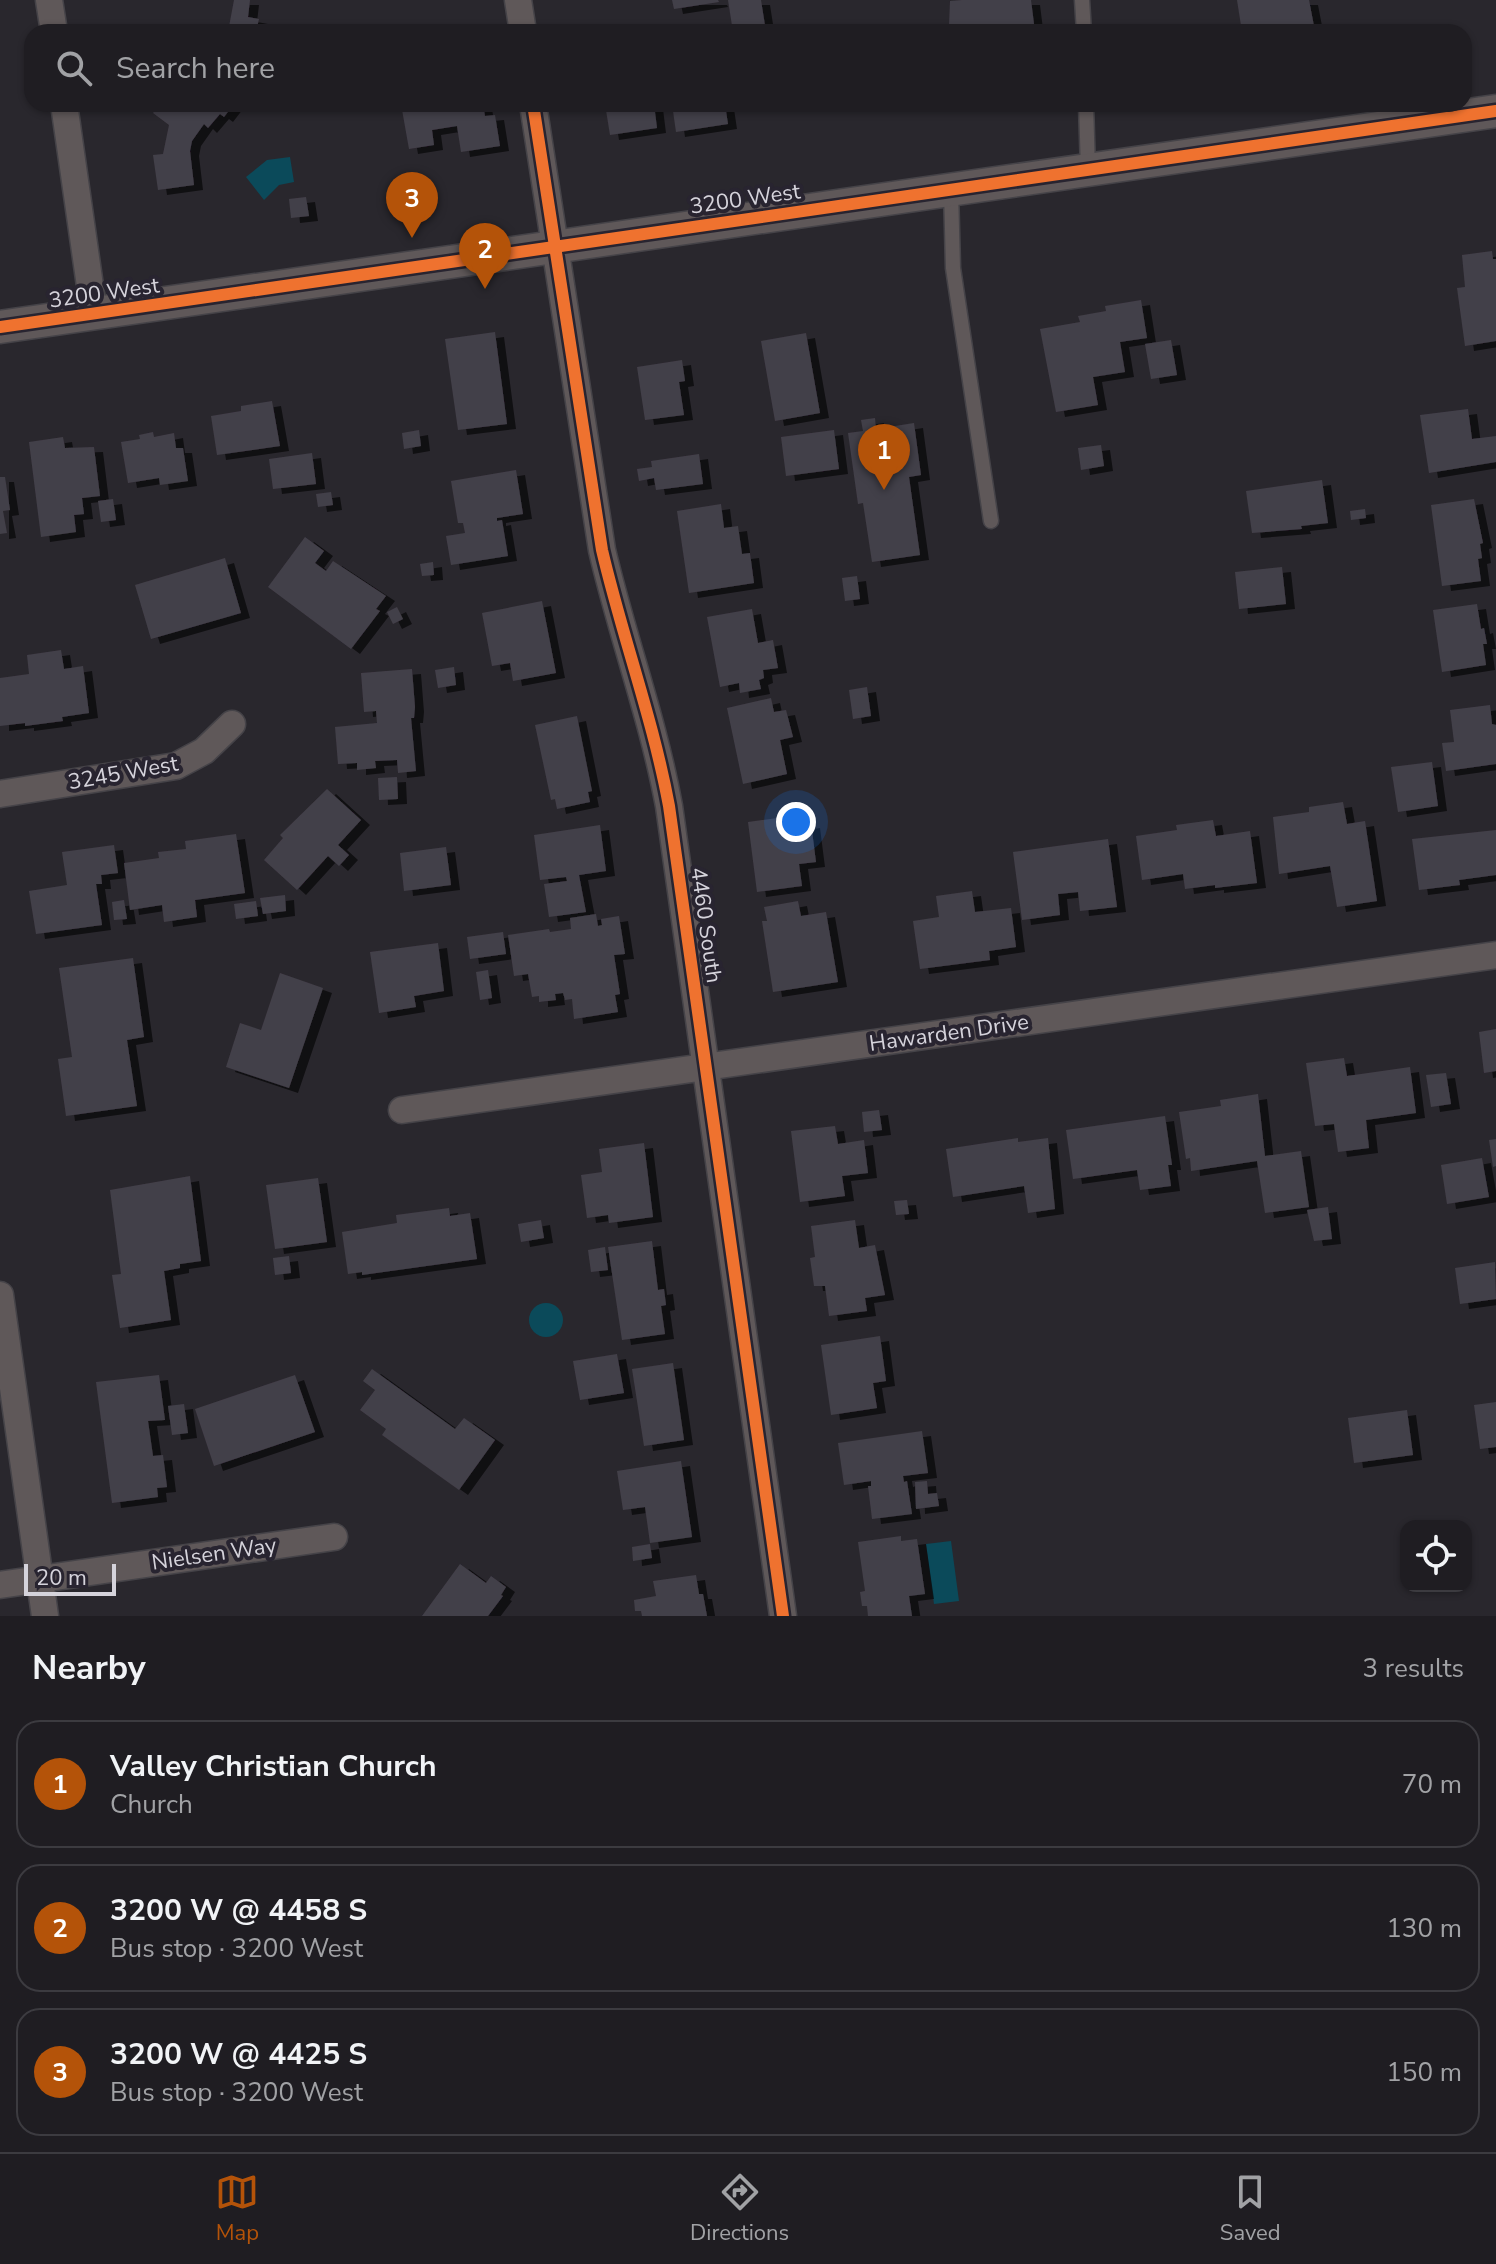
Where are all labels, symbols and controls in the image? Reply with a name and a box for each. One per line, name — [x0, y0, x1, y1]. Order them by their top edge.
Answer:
search box — [24, 24, 1472, 112]
icon: search — [52, 46, 96, 90]
text: Search here — [116, 48, 275, 89]
pin: 3 — [386, 172, 438, 238]
street label: 3200 West — [688, 176, 802, 222]
pin: 2 — [459, 223, 511, 289]
street label: 3200 West — [47, 270, 161, 316]
pin: 1 — [858, 424, 910, 490]
street label: 3245 West — [66, 749, 181, 797]
your location — [776, 802, 816, 842]
street label: 4460 South — [683, 865, 729, 985]
street label: Hawarden Drive — [867, 1007, 1031, 1059]
map controls — [1400, 1520, 1472, 1592]
button: locate — [1400, 1520, 1472, 1592]
street label: Nielsen Way — [150, 1530, 279, 1578]
scale bar — [24, 1560, 116, 1596]
text: 20 m — [36, 1563, 87, 1593]
text: Nearby — [32, 1645, 146, 1691]
text: 3 results — [1363, 1651, 1464, 1686]
text: Valley Christian Church — [110, 1746, 436, 1787]
text: 1 — [52, 1767, 68, 1802]
text: 70 m — [1402, 1767, 1462, 1802]
text: Church — [110, 1787, 193, 1822]
text: 3200 W @ 4458 S — [110, 1890, 367, 1931]
text: 2 — [52, 1911, 68, 1946]
text: 130 m — [1386, 1911, 1462, 1946]
text: Bus stop · 3200 West — [110, 1931, 363, 1966]
text: 3200 W @ 4425 S — [110, 2034, 367, 2075]
text: 3 — [52, 2055, 68, 2090]
text: 150 m — [1386, 2055, 1462, 2090]
text: Bus stop · 3200 West — [110, 2075, 363, 2110]
tab: Map — [215, 2170, 259, 2248]
tab: Directions — [690, 2170, 789, 2248]
tab: Saved — [1220, 2170, 1281, 2248]

